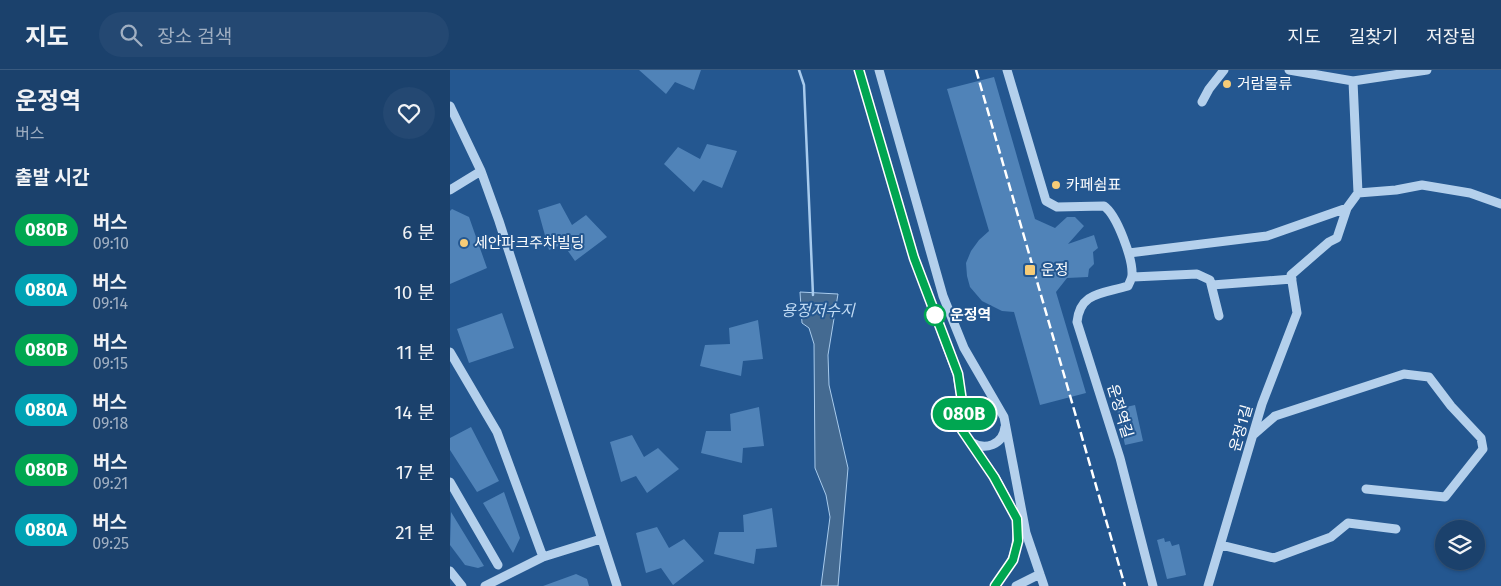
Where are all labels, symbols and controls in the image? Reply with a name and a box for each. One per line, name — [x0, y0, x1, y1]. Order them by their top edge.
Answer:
search box — [99, 12, 449, 57]
icon: search — [117, 21, 145, 49]
text: 지도 — [25, 23, 69, 51]
text: 장소 검색 — [157, 25, 232, 48]
text: 지도 — [1288, 26, 1321, 48]
text: 길찾기 — [1349, 26, 1398, 48]
text: 저장됨 — [1426, 26, 1476, 48]
place label: 거람물류 — [1237, 75, 1292, 93]
marker: 거람물류 — [1221, 78, 1233, 90]
text: 운정역 — [15, 87, 81, 115]
button: heart — [383, 87, 435, 139]
text: 버스 — [15, 124, 44, 143]
text: 출발 시간 — [15, 166, 89, 189]
place label: 카페쉼표 — [1066, 176, 1121, 194]
marker: 카페쉼표 — [1050, 179, 1062, 191]
text: 버스 — [93, 211, 128, 234]
text: 080B — [25, 219, 68, 241]
text: 6 분 — [402, 221, 435, 244]
text: 09:10 — [93, 234, 129, 253]
place label: 세안파크주차빌딩 — [474, 234, 584, 252]
marker: 세안파크주차빌딩 — [458, 237, 470, 249]
place label: 운정 — [1041, 261, 1069, 279]
marker: 운정 — [1023, 263, 1037, 277]
text: 버스 — [92, 271, 127, 294]
text: 080A — [25, 279, 67, 301]
text: 10 분 — [394, 281, 435, 304]
text: 09:14 — [92, 294, 128, 313]
water label: 용정저수지 — [781, 301, 856, 320]
marker: 운정역 — [924, 304, 946, 326]
place label: 운정역 — [950, 306, 991, 324]
text: 버스 — [93, 331, 128, 354]
text: 080B — [25, 339, 68, 361]
text: 11 분 — [396, 341, 435, 364]
text: 09:15 — [93, 354, 128, 373]
street label: 운정역길 — [1103, 382, 1137, 440]
text: 버스 — [92, 391, 127, 414]
line badge: 080B — [929, 398, 999, 430]
text: 080A — [25, 399, 67, 421]
text: 14 분 — [394, 401, 435, 424]
street label: 운정1길 — [1226, 402, 1256, 454]
text: 080B — [943, 403, 985, 425]
text: 09:18 — [92, 414, 128, 433]
text: 버스 — [93, 451, 128, 474]
text: 080B — [25, 459, 68, 481]
text: 17 분 — [396, 461, 435, 484]
text: 09:21 — [93, 474, 128, 493]
text: 버스 — [92, 511, 127, 534]
text: 080A — [25, 519, 67, 541]
map controls — [1435, 520, 1485, 570]
button: layers — [1435, 520, 1485, 570]
text: 21 분 — [395, 521, 435, 544]
text: 09:25 — [92, 534, 129, 553]

